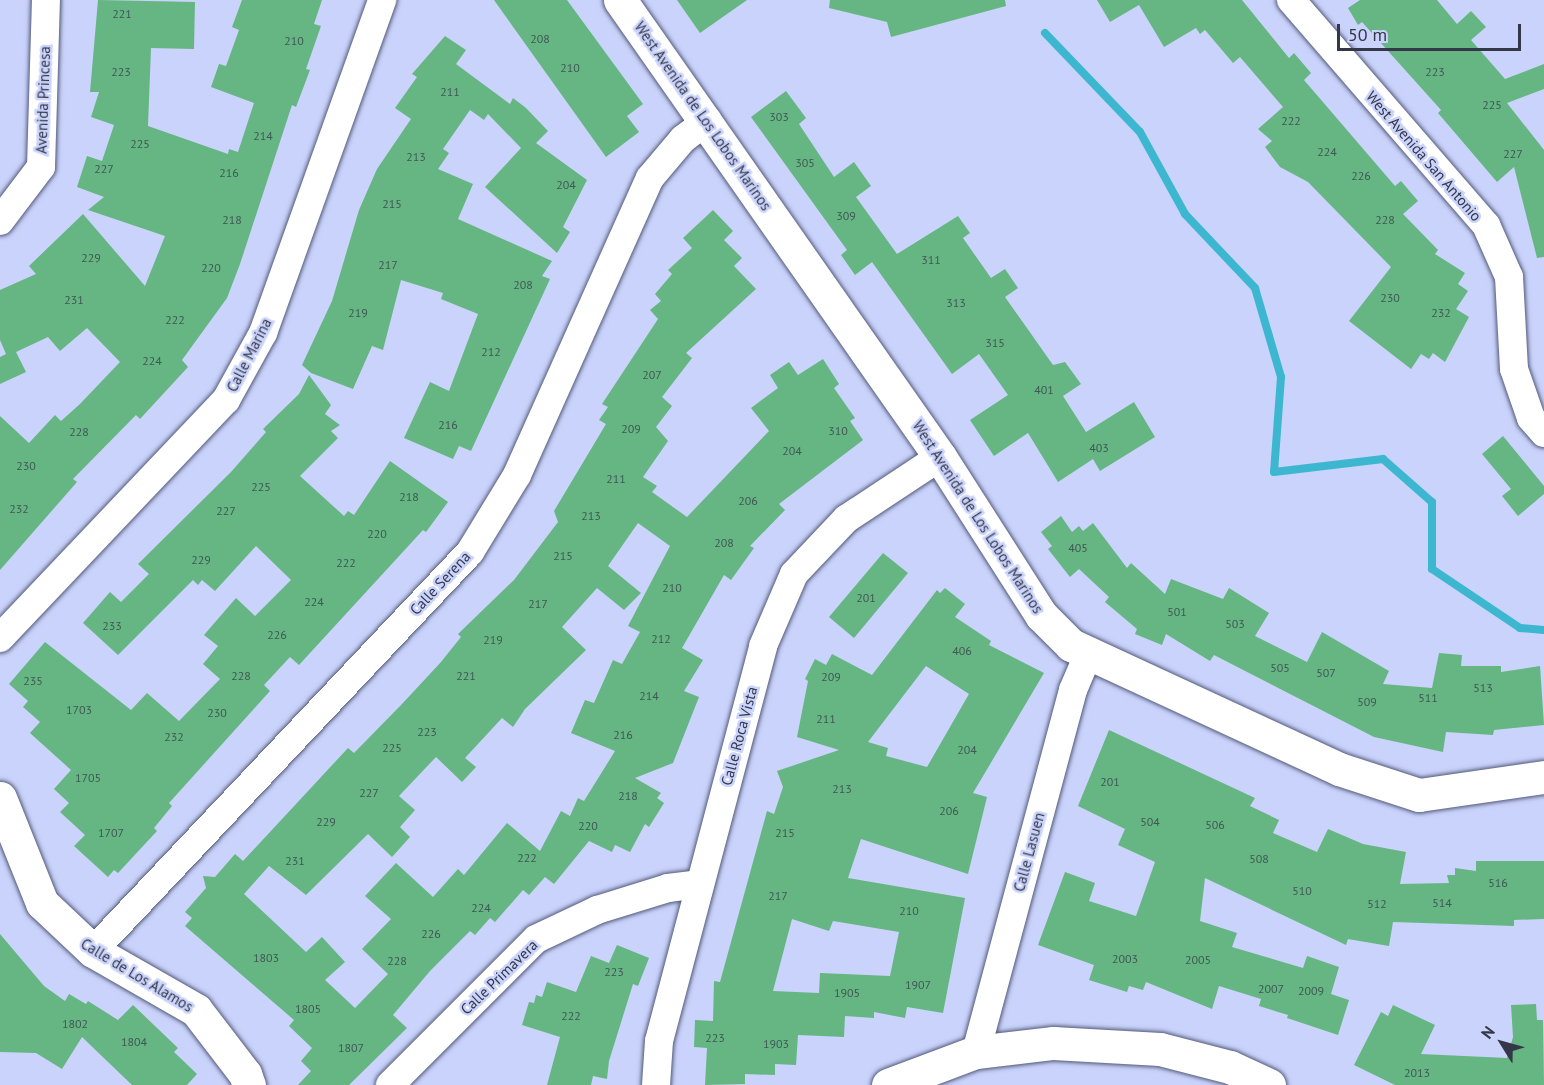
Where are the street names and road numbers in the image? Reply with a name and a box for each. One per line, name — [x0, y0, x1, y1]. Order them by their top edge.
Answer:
street label: West Avenida de Los Lobos Marinos — [631, 18, 775, 214]
street label: Avenida Princesa — [32, 46, 54, 154]
street label: West Avenida San Antonio — [1362, 87, 1486, 225]
street label: Calle Marina — [223, 315, 275, 395]
street label: West Avenida de Los Lobos Marinos — [909, 417, 1047, 617]
street label: Calle Serena — [406, 548, 474, 618]
street label: Calle Roca Vista — [717, 684, 761, 788]
street label: Calle Lasuen — [1010, 810, 1048, 894]
street label: Calle de Los Alamos — [77, 934, 197, 1016]
street label: Calle Primavera — [457, 936, 541, 1018]

